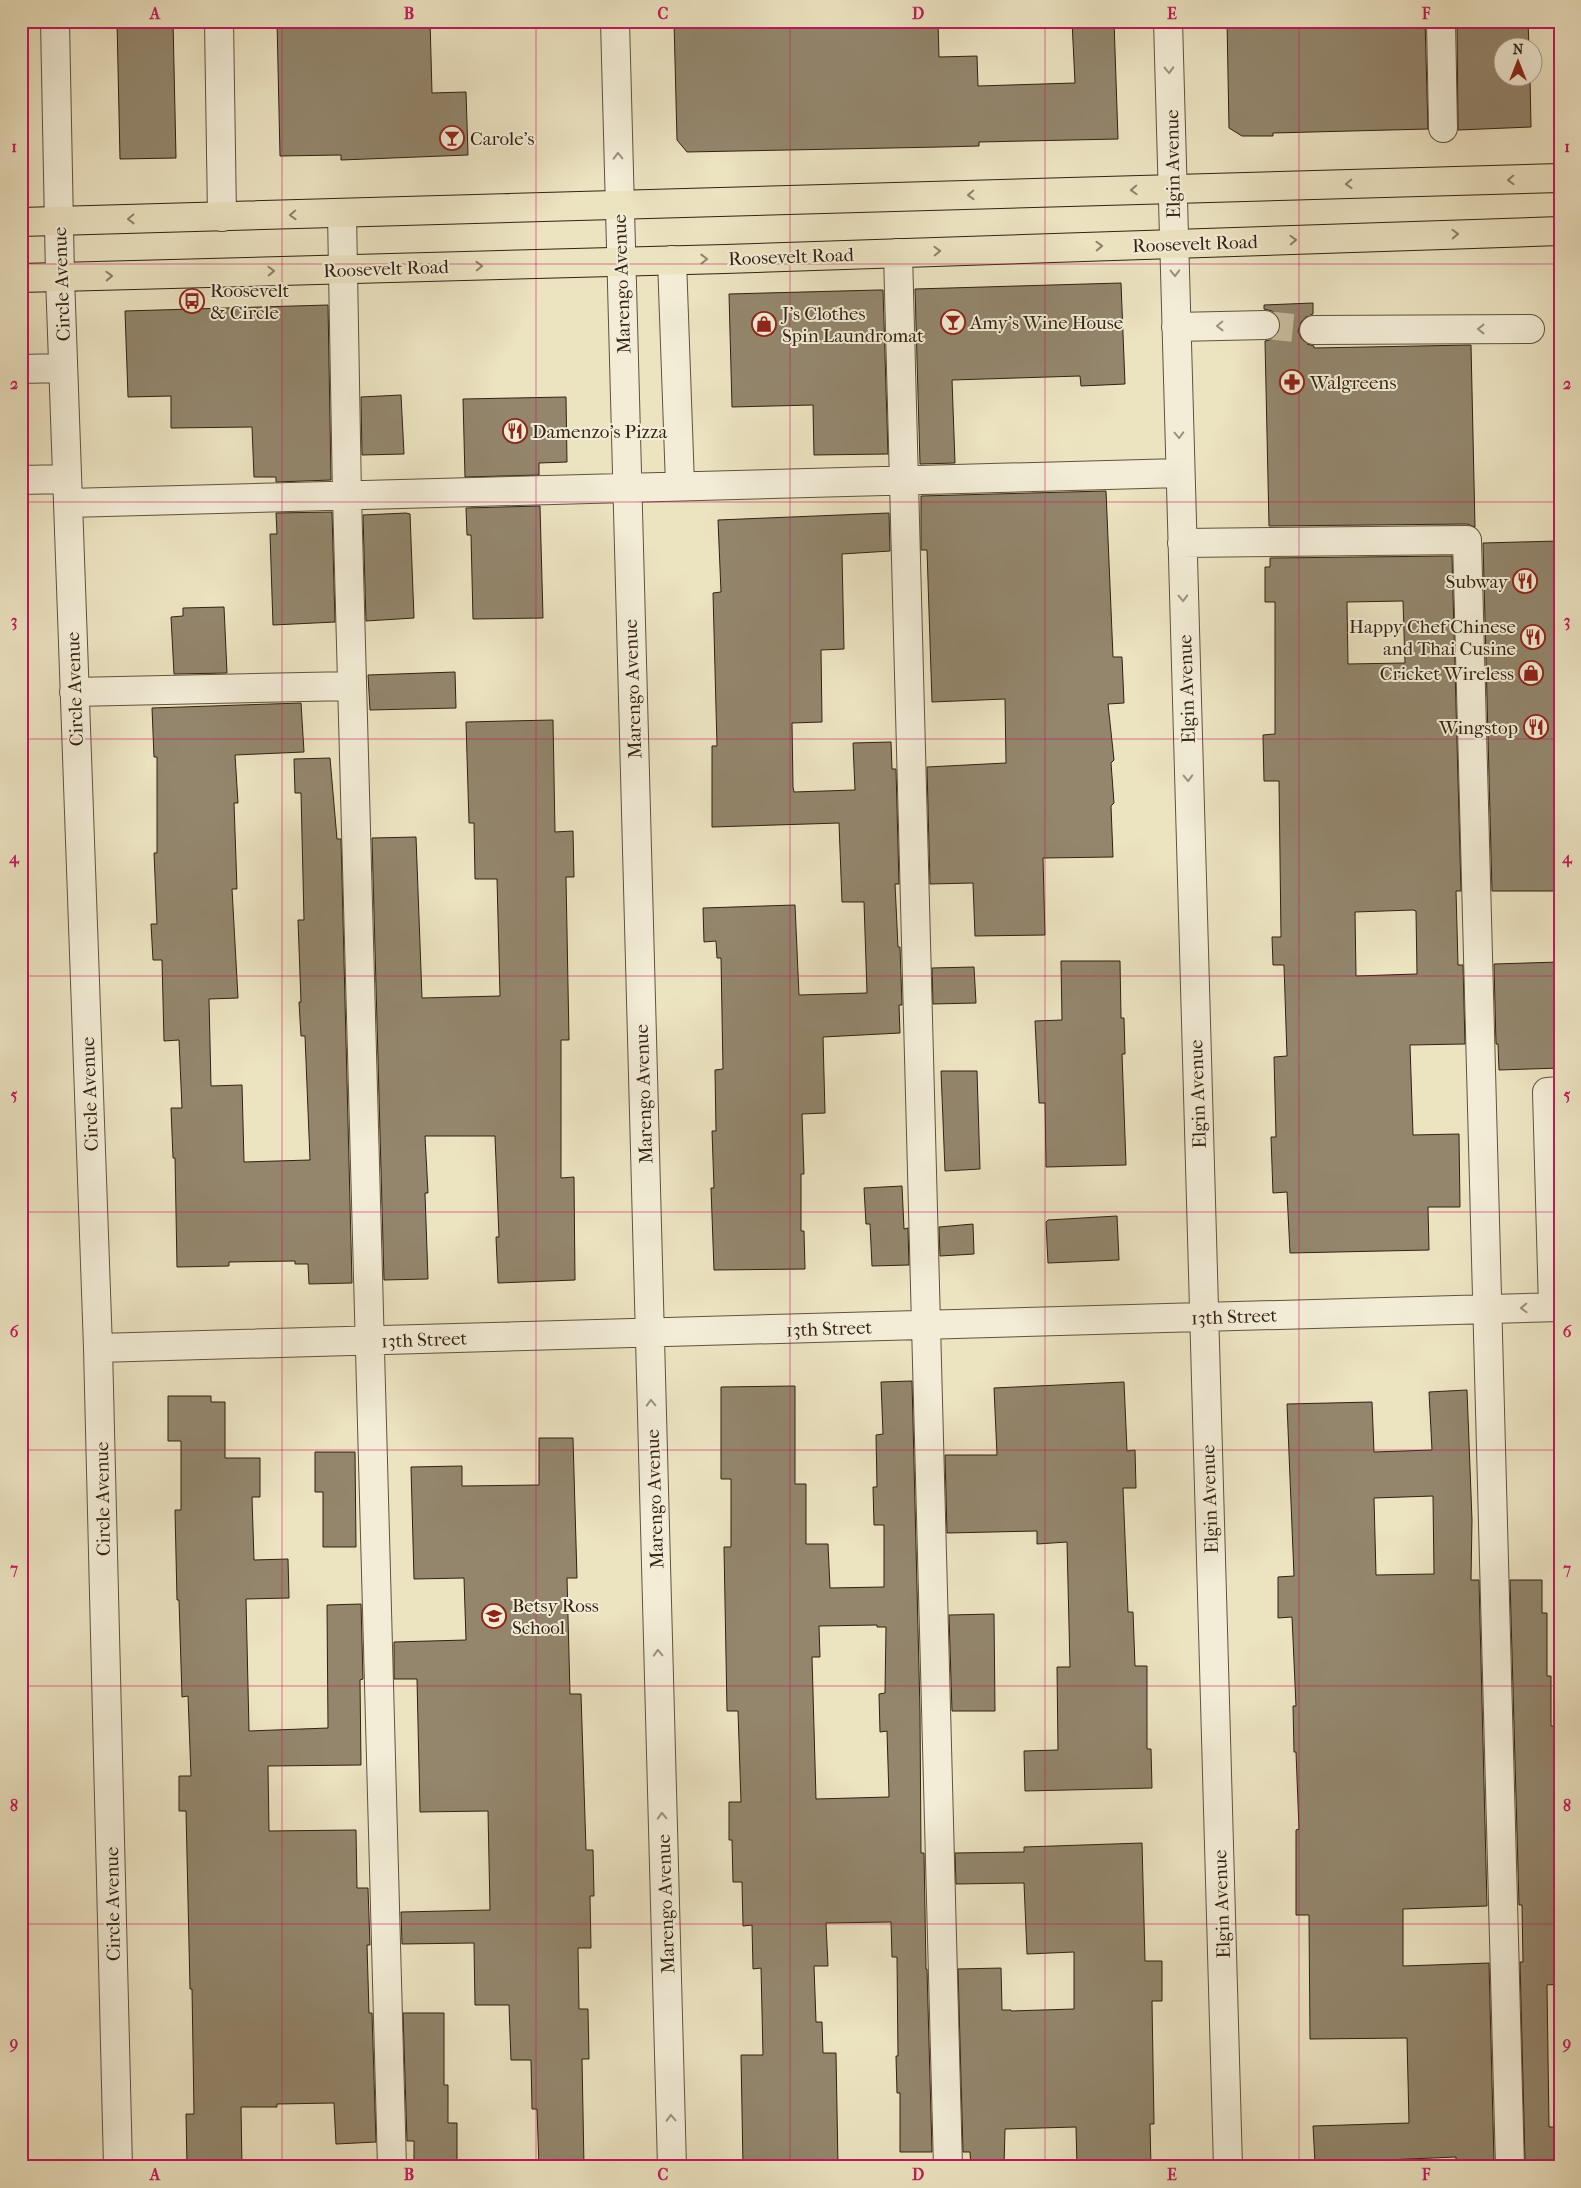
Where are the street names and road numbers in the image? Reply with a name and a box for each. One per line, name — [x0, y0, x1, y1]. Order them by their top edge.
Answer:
street label: Elgin Avenue — [1161, 109, 1185, 219]
street label: Marengo Avenue — [609, 214, 635, 354]
street label: Circle Avenue — [49, 226, 75, 342]
street label: Roosevelt Road — [1132, 231, 1259, 257]
street label: Roosevelt Road — [728, 244, 855, 270]
street label: Roosevelt Road — [323, 256, 450, 282]
street label: Marengo Avenue — [620, 619, 646, 759]
street label: Circle Avenue — [62, 631, 88, 747]
street label: Elgin Avenue — [1174, 634, 1200, 744]
street label: Marengo Avenue — [631, 1024, 657, 1164]
street label: Circle Avenue — [77, 1036, 103, 1152]
street label: Elgin Avenue — [1185, 1039, 1211, 1149]
street label: 13th Street — [1191, 1304, 1278, 1329]
street label: 13th Street — [786, 1316, 873, 1341]
street label: 13th Street — [381, 1327, 468, 1352]
street label: Marengo Avenue — [642, 1429, 668, 1569]
street label: Circle Avenue — [91, 1442, 115, 1556]
street label: Elgin Avenue — [1197, 1444, 1223, 1554]
street label: Marengo Avenue — [653, 1834, 679, 1974]
street label: Circle Avenue — [101, 1847, 125, 1961]
street label: Elgin Avenue — [1209, 1849, 1235, 1959]

